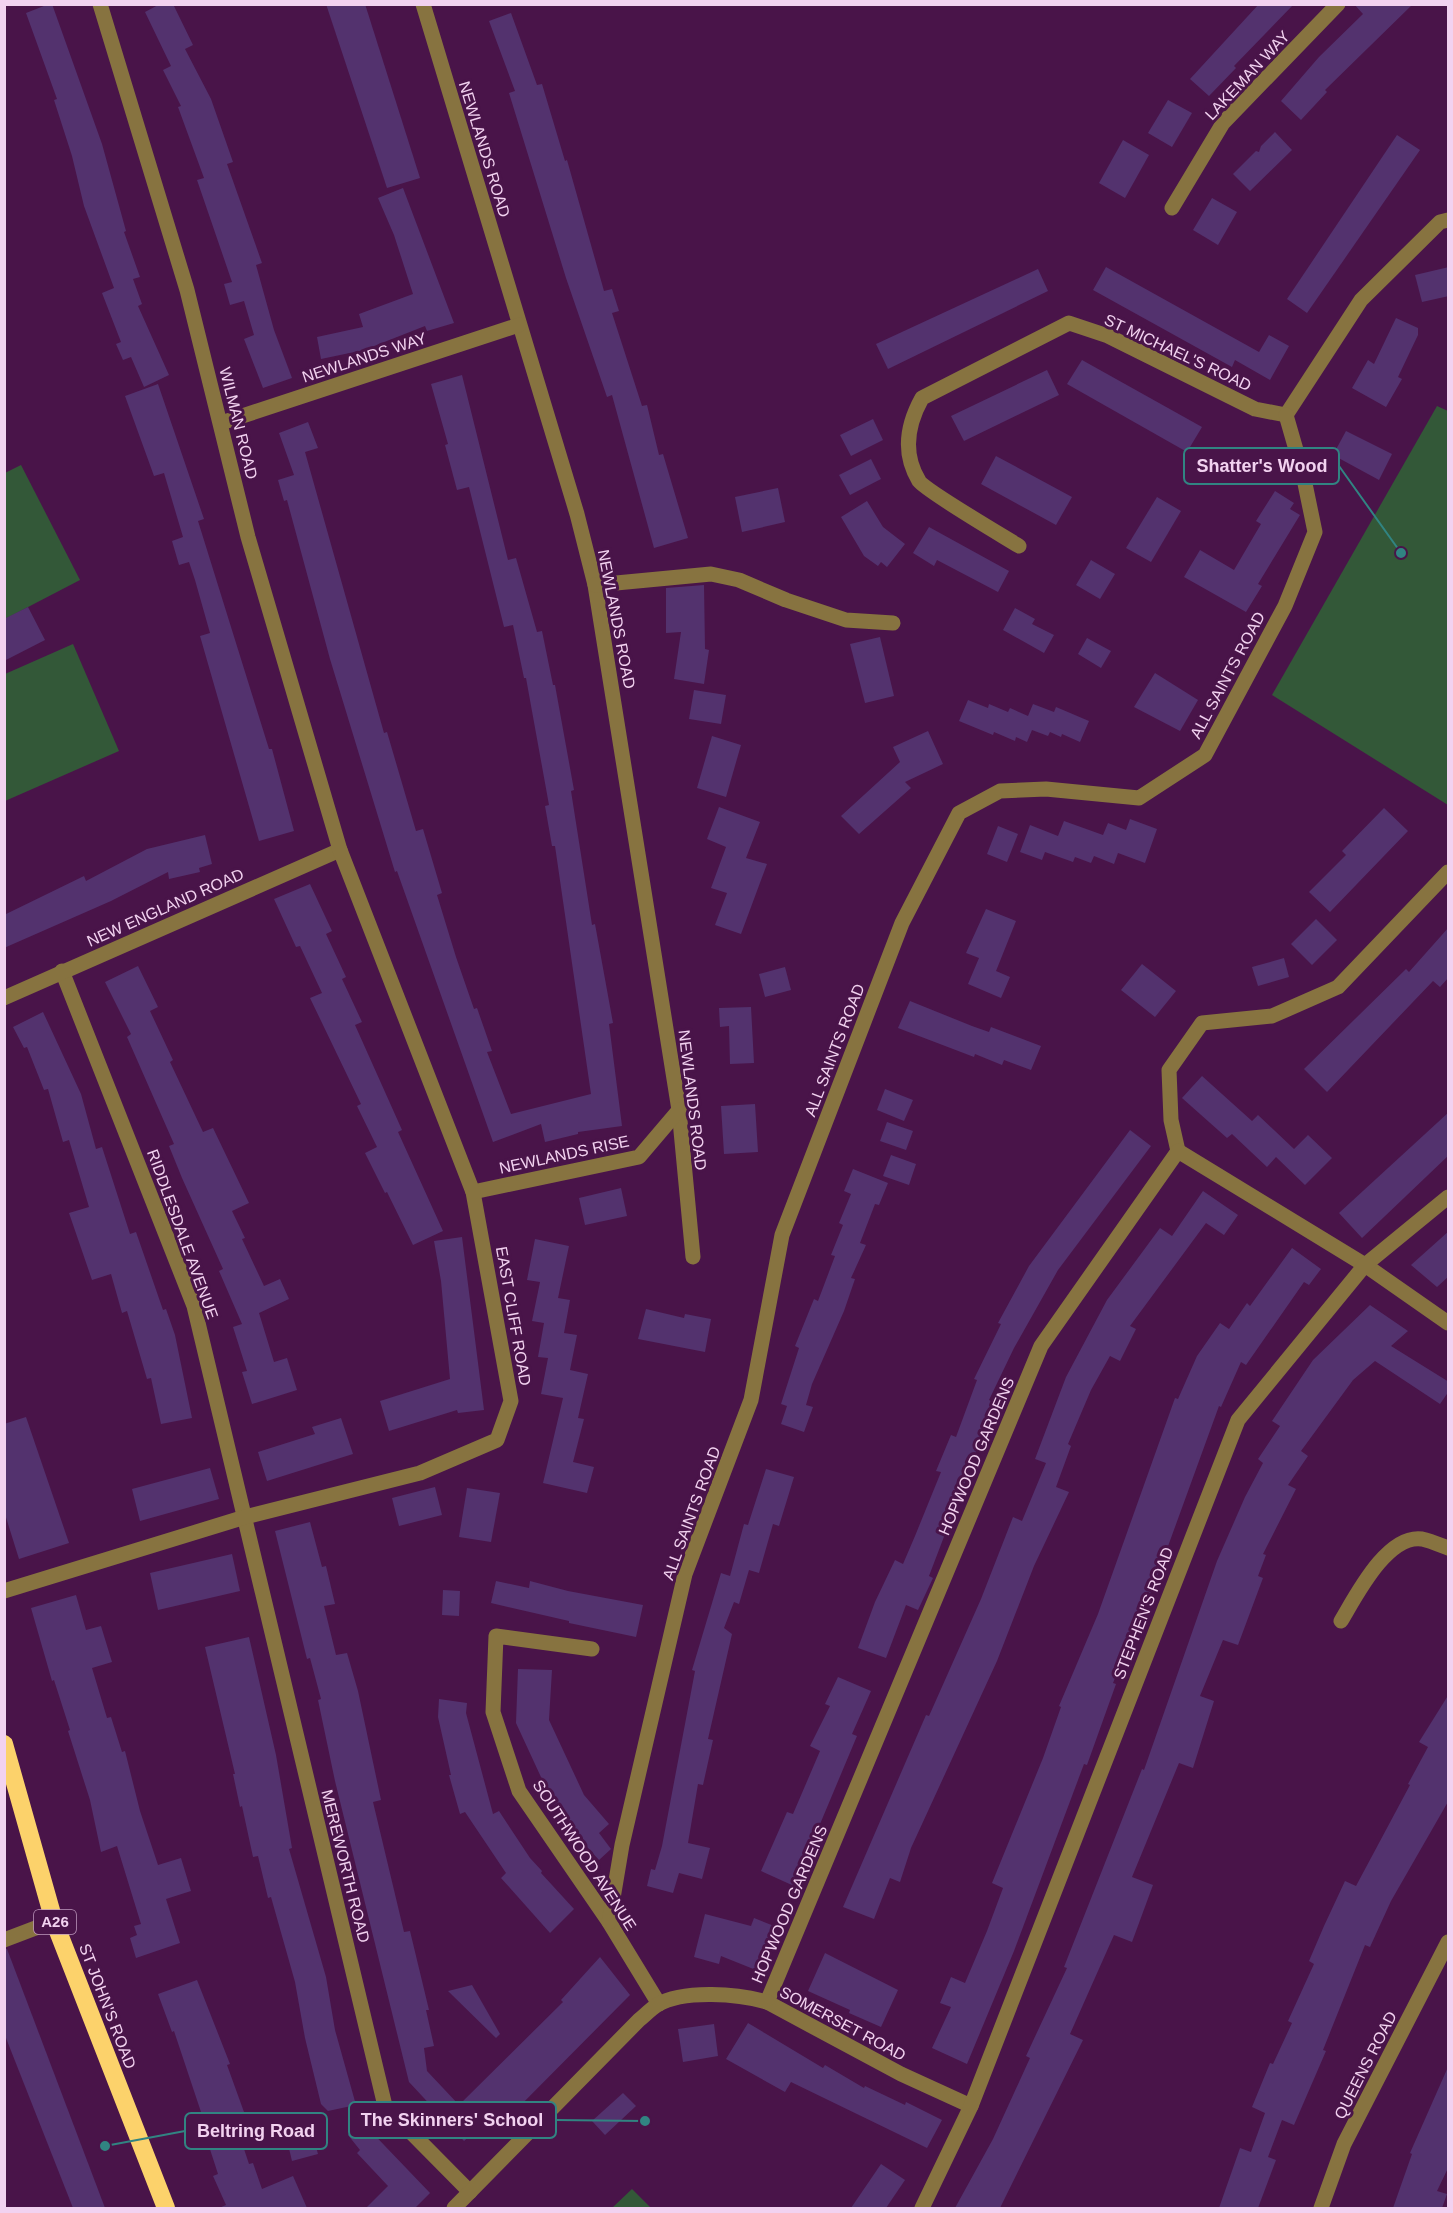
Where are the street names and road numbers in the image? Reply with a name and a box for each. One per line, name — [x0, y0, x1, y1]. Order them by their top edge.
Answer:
street label: LAKEMAN WAY — [1202, 27, 1293, 123]
street label: NEWLANDS ROAD — [456, 79, 513, 219]
street label: ST MICHAEL'S ROAD — [1102, 311, 1254, 394]
street label: NEWLANDS WAY — [300, 329, 429, 386]
street label: WILMAN ROAD — [216, 365, 261, 481]
street label: NEWLANDS ROAD — [595, 548, 638, 690]
street label: ALL SAINTS ROAD — [1187, 609, 1268, 741]
street label: NEW ENGLAND ROAD — [84, 865, 246, 950]
street label: ALL SAINTS ROAD — [801, 981, 868, 1119]
street label: NEWLANDS ROAD — [675, 1029, 710, 1171]
street label: NEWLANDS RISE — [498, 1132, 631, 1177]
street label: RIDDLESDALE AVENUE — [144, 1147, 221, 1321]
street label: EAST CLIFF ROAD — [493, 1245, 534, 1387]
street label: HOPWOOD GARDENS — [935, 1375, 1017, 1538]
street label: ALL SAINTS ROAD — [659, 1444, 724, 1582]
street label: STEPHEN'S ROAD — [1110, 1545, 1176, 1682]
street label: SOUTHWOOD AVENUE — [530, 1777, 640, 1934]
street label: MEREWORTH ROAD — [318, 1788, 373, 1944]
street label: HOPWOOD GARDENS — [748, 1823, 830, 1986]
road number: A26 — [34, 1910, 76, 1934]
street label: ST JOHN'S ROAD — [76, 1941, 139, 2071]
street label: SOMERSET ROAD — [777, 1983, 909, 2064]
street label: QUEENS ROAD — [1331, 2009, 1400, 2122]

